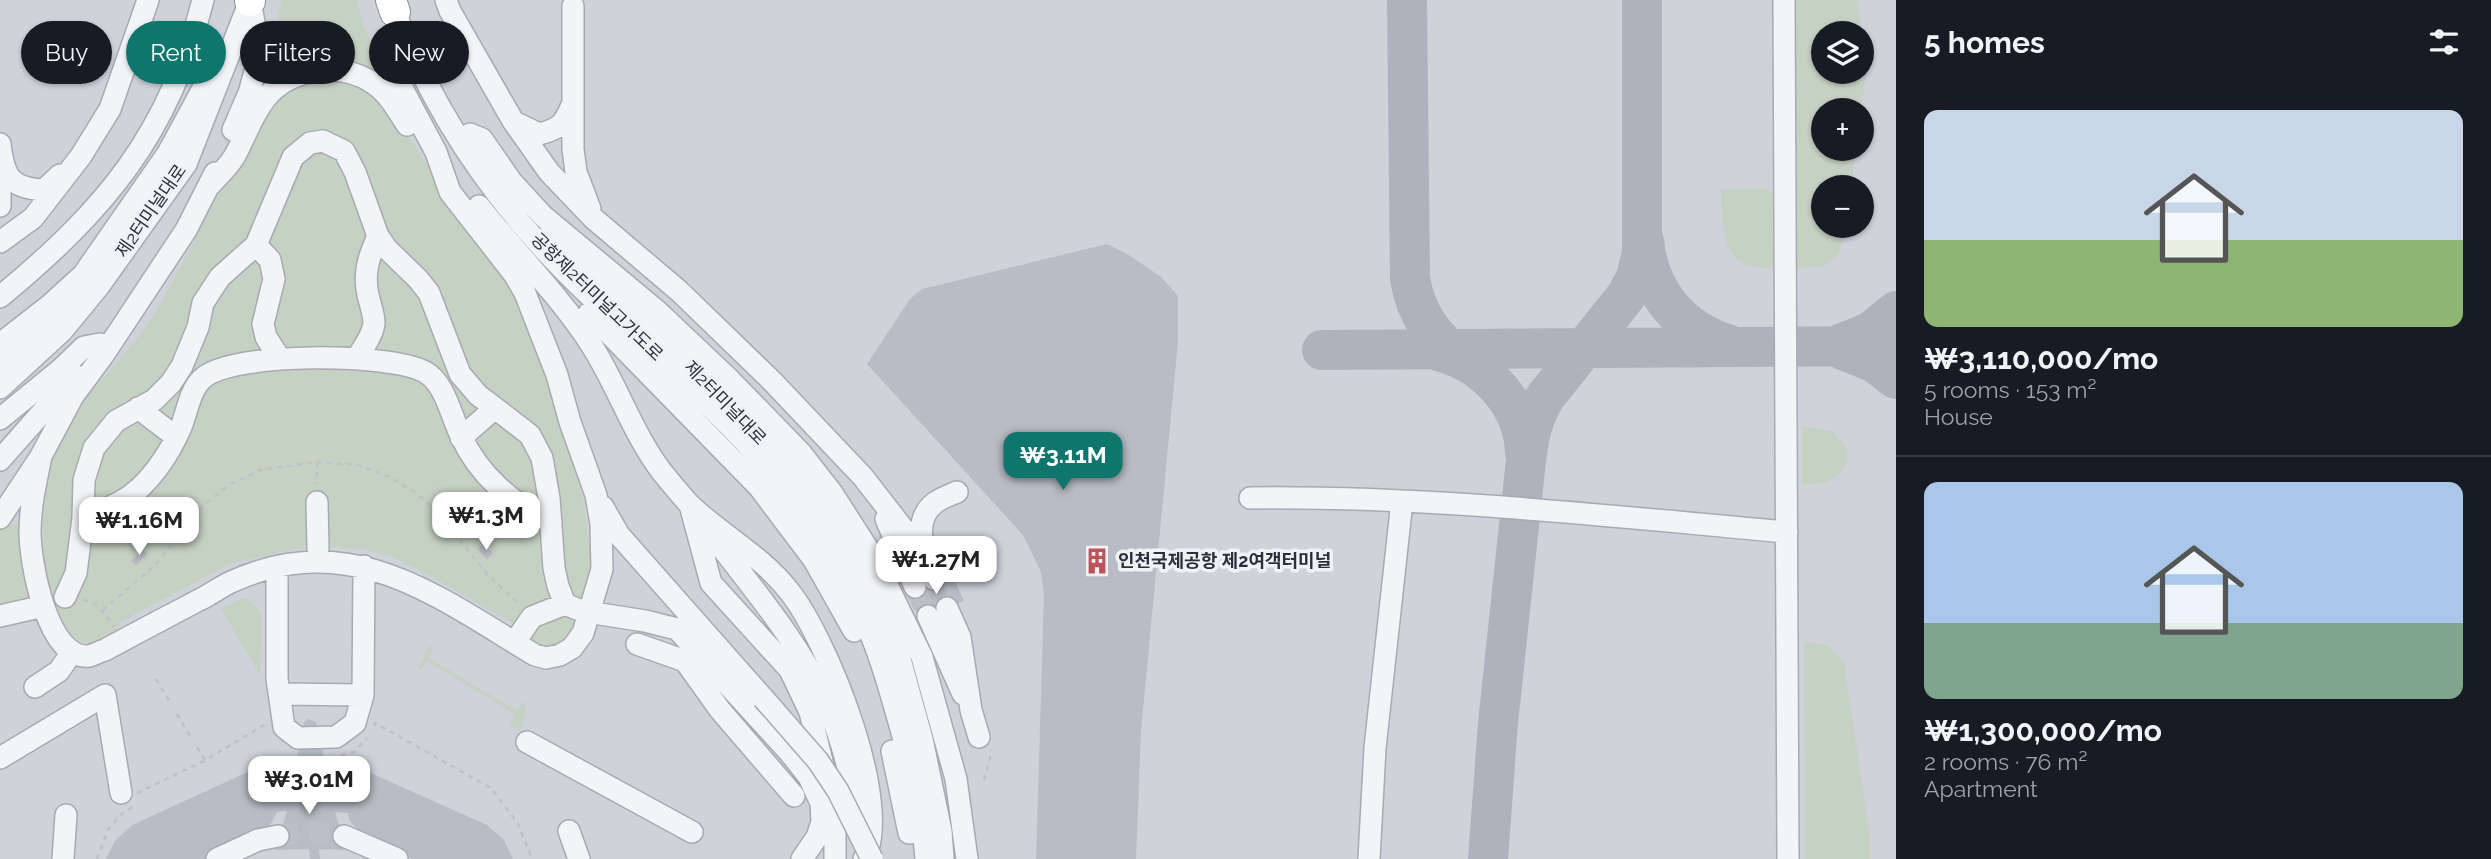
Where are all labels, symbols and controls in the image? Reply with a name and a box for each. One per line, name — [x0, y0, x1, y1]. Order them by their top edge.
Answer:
chip: Buy — [21, 21, 112, 84]
chip: Rent — [126, 21, 226, 84]
chip: Filters — [240, 21, 355, 84]
chip: New — [369, 21, 469, 84]
map controls — [1811, 21, 1874, 238]
button: layers — [1811, 21, 1874, 84]
icon: filters — [2425, 23, 2463, 61]
text: 5 homes — [1924, 25, 2045, 60]
button: + — [1811, 98, 1874, 161]
icon: home — [2131, 155, 2257, 281]
street label: 제2터미널대로 — [111, 160, 190, 261]
button: − — [1811, 175, 1874, 238]
street label: 공항제2터미널고가도로 — [527, 228, 668, 365]
text: ₩3,110,000/mo — [1924, 341, 2158, 376]
street label: 제2터미널대로 — [680, 356, 771, 449]
text: 5 rooms · 153 m² — [1924, 376, 2096, 403]
text: House — [1924, 403, 1993, 430]
pin: ₩3.11M — [1006, 433, 1120, 492]
text: ₩3.11M — [1019, 441, 1107, 468]
pin: ₩1.3M — [437, 492, 535, 552]
pin: ₩1.16M — [82, 498, 196, 557]
text: ₩1.3M — [448, 501, 524, 528]
text: ₩1.16M — [95, 506, 183, 533]
icon: home — [2131, 527, 2257, 653]
pin: ₩1.27M — [879, 536, 993, 596]
text: ₩1.27M — [892, 545, 980, 572]
building icon: 인천국제공항 제2여객터미널 — [1082, 546, 1112, 576]
place label: 인천국제공항 제2여객터미널 — [1118, 550, 1331, 571]
text: ₩1,300,000/mo — [1924, 713, 2162, 748]
text: 2 rooms · 76 m² — [1924, 748, 2087, 775]
pin: ₩3.01M — [252, 756, 366, 816]
text: ₩3.01M — [264, 765, 354, 792]
text: Apartment — [1924, 775, 2038, 802]

